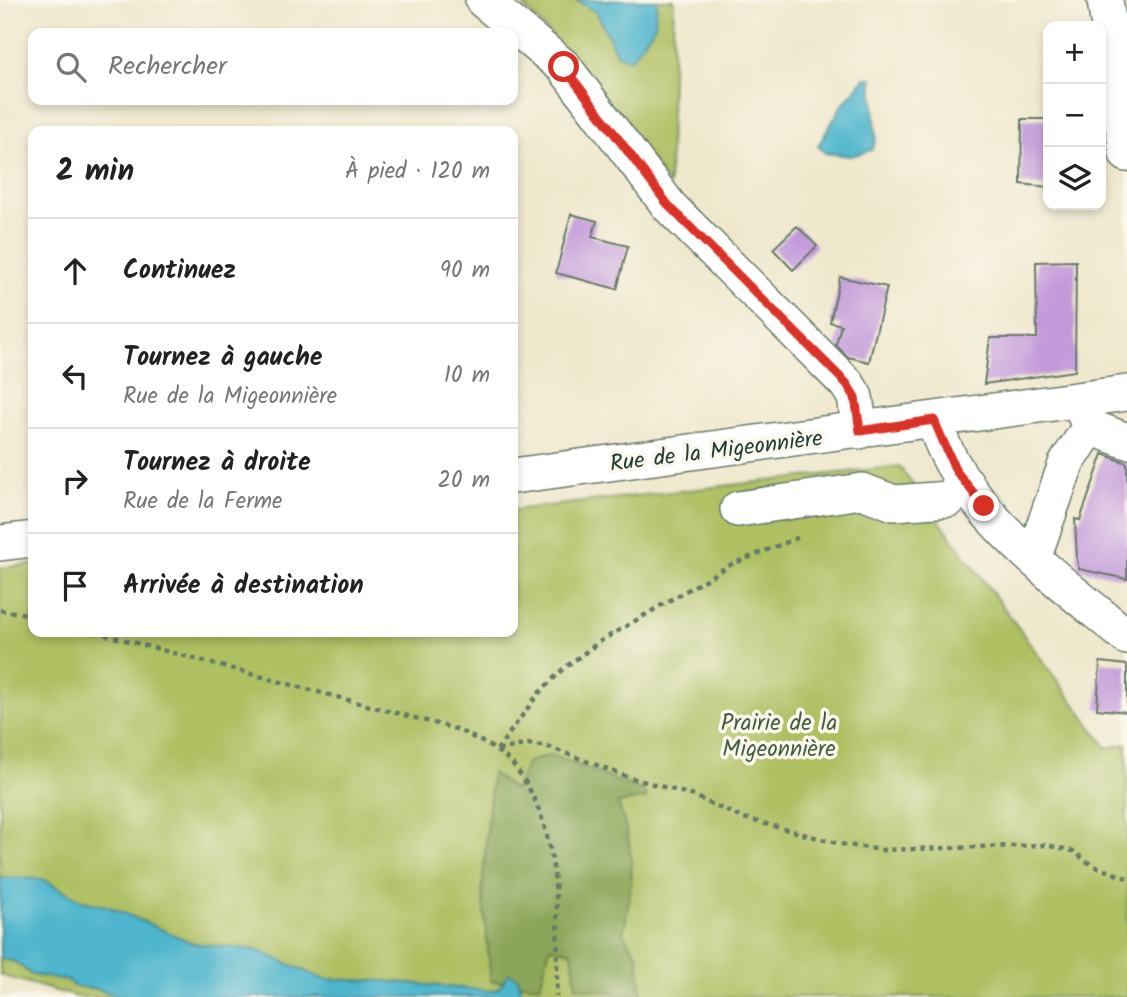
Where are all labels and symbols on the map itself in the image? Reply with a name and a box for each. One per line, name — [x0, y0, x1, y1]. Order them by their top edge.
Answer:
route start — [548, 51, 579, 82]
street label: Rue de la Migeonnière — [608, 421, 825, 483]
route end — [968, 490, 999, 521]
park label: Prairie de la Migeonnière — [721, 706, 837, 768]

